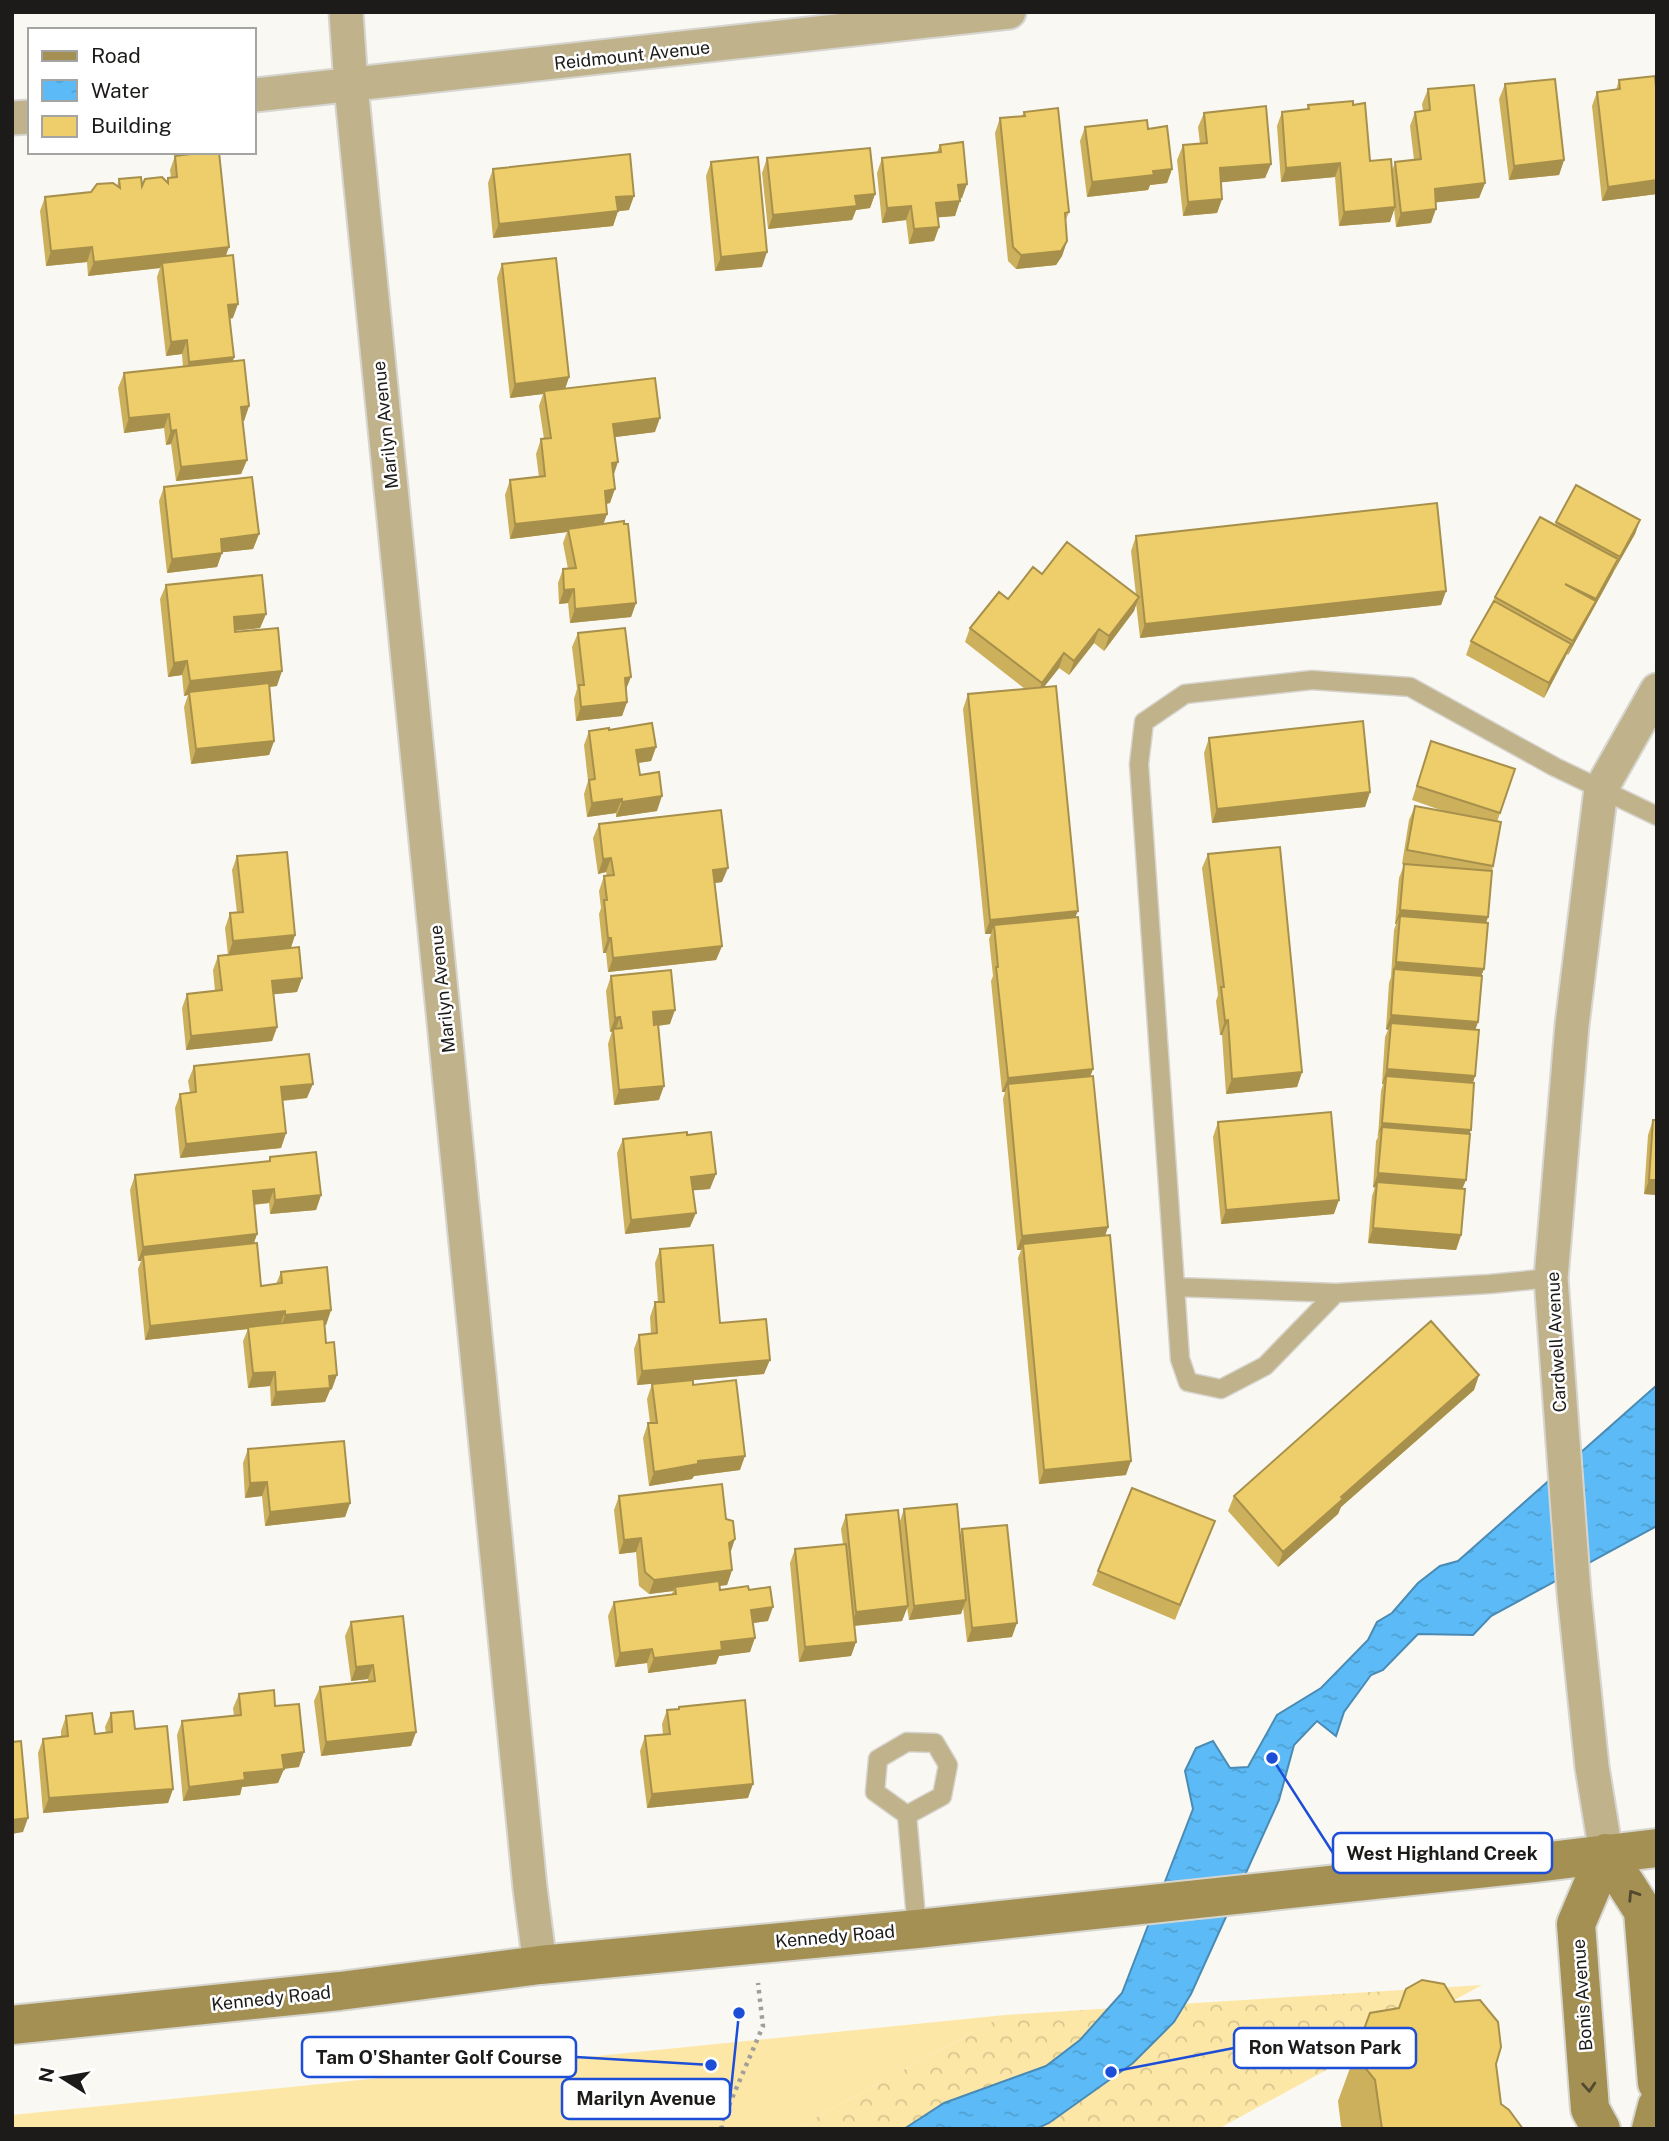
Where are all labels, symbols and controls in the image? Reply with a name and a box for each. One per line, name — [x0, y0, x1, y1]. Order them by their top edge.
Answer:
legend — [28, 28, 256, 154]
street label: Reidmount Avenue — [553, 36, 711, 74]
text: Road — [91, 43, 141, 68]
text: Water — [91, 78, 149, 103]
text: Building — [91, 113, 172, 138]
street label: Marilyn Avenue — [368, 360, 402, 490]
street label: Marilyn Avenue — [425, 924, 459, 1054]
street label: Cardwell Avenue — [1542, 1271, 1570, 1413]
callout: West Highland Creek — [1333, 1833, 1552, 1873]
text: West Highland Creek — [1346, 1842, 1538, 1864]
one-way arrow — [1629, 1890, 1642, 1903]
street label: Kennedy Road — [774, 1920, 896, 1952]
street label: Bonis Avenue — [1568, 1938, 1596, 2052]
street label: Kennedy Road — [210, 1981, 332, 2015]
callout: Ron Watson Park — [1234, 2028, 1416, 2068]
text: Ron Watson Park — [1249, 2036, 1401, 2058]
callout: Tam O'Shanter Golf Course — [302, 2037, 576, 2077]
north arrow — [28, 2043, 98, 2113]
text: Tam O'Shanter Golf Course — [316, 2046, 562, 2068]
text: N — [34, 2065, 59, 2084]
callout: Marilyn Avenue — [562, 2079, 730, 2119]
one-way arrow — [1581, 2081, 1596, 2092]
text: Marilyn Avenue — [576, 2087, 716, 2109]

